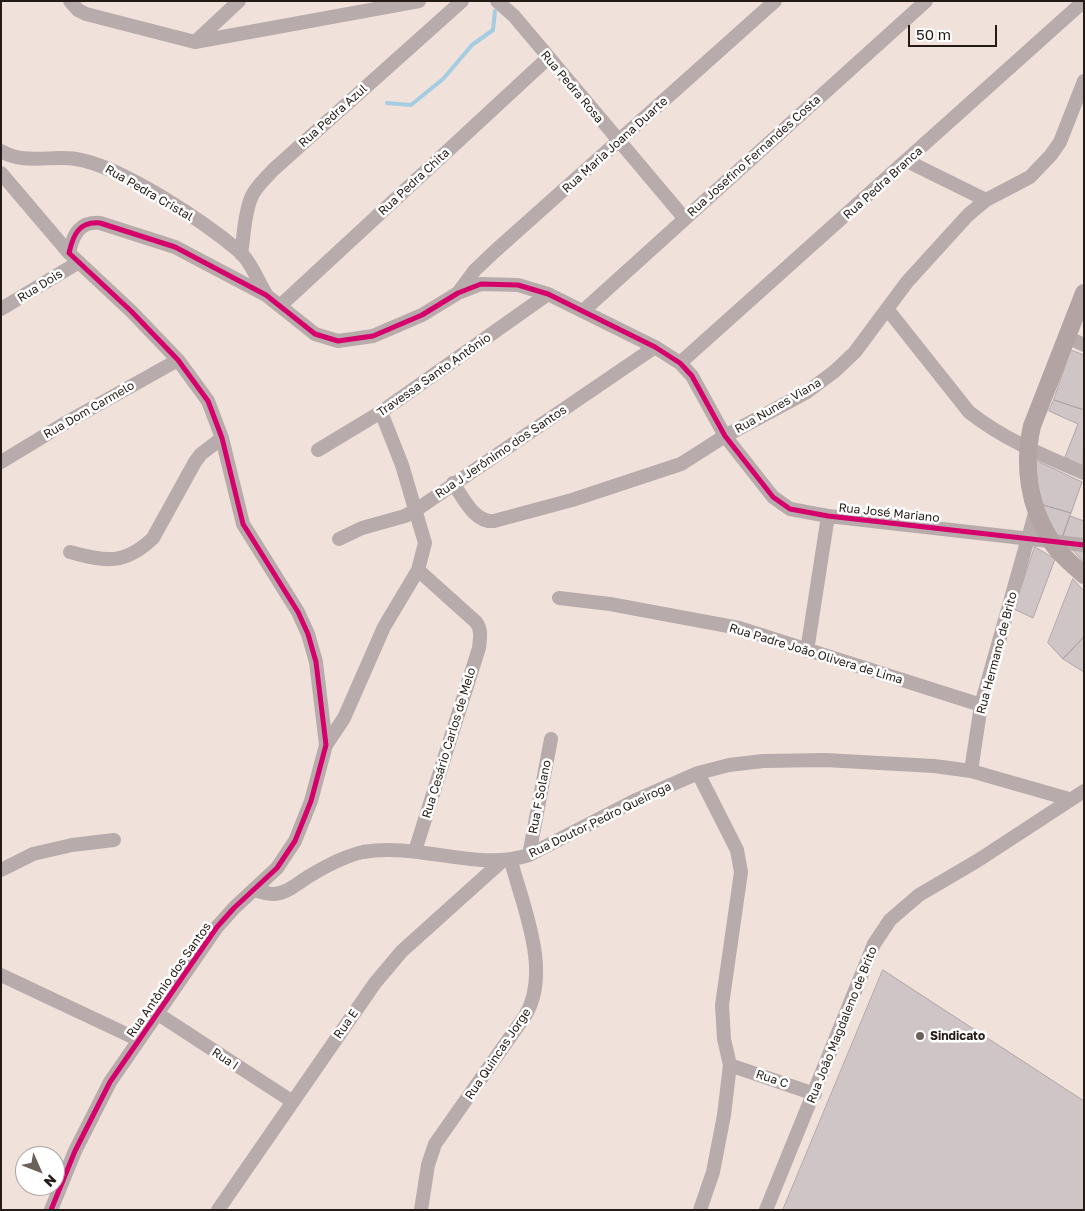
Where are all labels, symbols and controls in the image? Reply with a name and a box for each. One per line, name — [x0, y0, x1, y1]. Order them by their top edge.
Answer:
scale bar — [910, 15, 999, 47]
text: 50 m — [916, 25, 951, 43]
street label: Rua Pedra Rosa — [538, 48, 606, 126]
street label: Rua Pedra Azul — [296, 82, 370, 150]
street label: Rua Josefino Fernandes Costa — [684, 92, 824, 220]
street label: Rua Maria Joana Duarte — [559, 94, 671, 196]
street label: Rua Pedra Branca — [840, 144, 926, 222]
street label: Rua Pedra Chita — [376, 145, 452, 219]
street label: Rua Pedra Cristal — [102, 162, 196, 224]
street label: Rua Dois — [15, 267, 65, 305]
street label: Travessa Santo Antônio — [374, 330, 494, 420]
street label: Rua Nunes Viana — [732, 375, 824, 437]
street label: Rua Dom Carmelo — [41, 378, 137, 442]
street label: Rua J Jerônimo dos Santos — [433, 403, 569, 501]
street label: Rua José Mariano — [838, 501, 940, 525]
street label: Rua Hermano de Brito — [974, 590, 1020, 716]
street label: Rua Padre João Olivera de Lima — [727, 621, 905, 687]
street label: Rua Cesário Carlos de Melo — [419, 666, 479, 820]
street label: Rua F Solano — [526, 759, 554, 835]
street label: Rua Doutor Pedro Queiroga — [526, 779, 674, 861]
street label: Rua Antônio dos Santos — [124, 920, 214, 1040]
street label: Rua João Magdaleno de Brito — [804, 944, 880, 1106]
street label: Rua Quincas Jorge — [462, 1006, 534, 1102]
street label: Rua E — [331, 1007, 361, 1041]
place label: Sindicato — [930, 1029, 985, 1043]
marker: Sindicato — [914, 1030, 926, 1042]
street label: Rua I — [209, 1045, 241, 1073]
street label: Rua C — [754, 1067, 790, 1091]
north arrow — [15, 1146, 65, 1196]
text: N — [41, 1171, 60, 1191]

